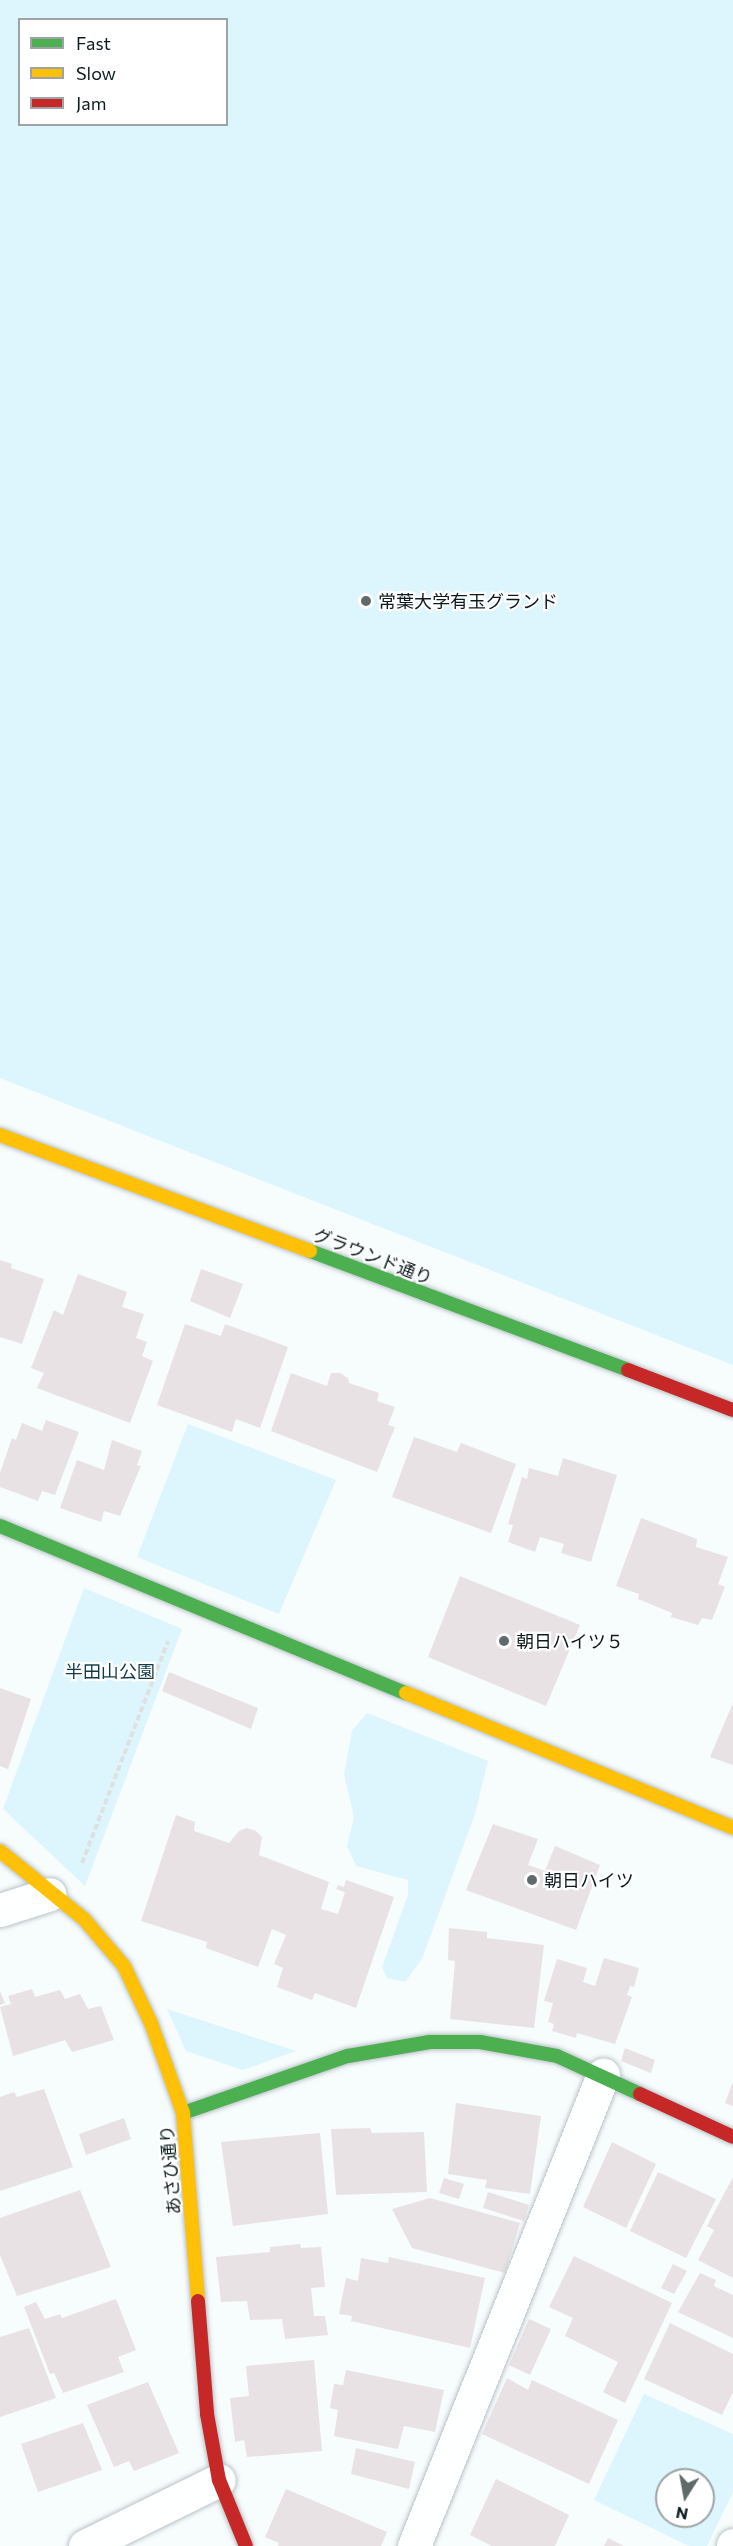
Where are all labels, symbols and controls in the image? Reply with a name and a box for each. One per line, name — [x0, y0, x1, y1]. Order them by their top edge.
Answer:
legend — [18, 18, 228, 126]
text: Fast — [76, 32, 111, 54]
text: Slow — [76, 62, 116, 84]
text: Jam — [76, 92, 106, 114]
place label: 常葉大学有玉グランド — [378, 590, 558, 612]
marker: 常葉大学有玉グランド — [359, 594, 373, 608]
street label: グラウンド通り — [310, 1223, 436, 1289]
place label: 朝日ハイツ５ — [516, 1630, 624, 1652]
marker: 朝日ハイツ５ — [497, 1634, 511, 1648]
park label: 半田山公園 — [65, 1660, 155, 1682]
place label: 朝日ハイツ — [544, 1869, 634, 1891]
marker: 朝日ハイツ — [525, 1873, 539, 1887]
street label: あさひ通り — [155, 2124, 185, 2216]
north arrow — [655, 2468, 715, 2528]
text: N — [674, 2504, 690, 2525]

